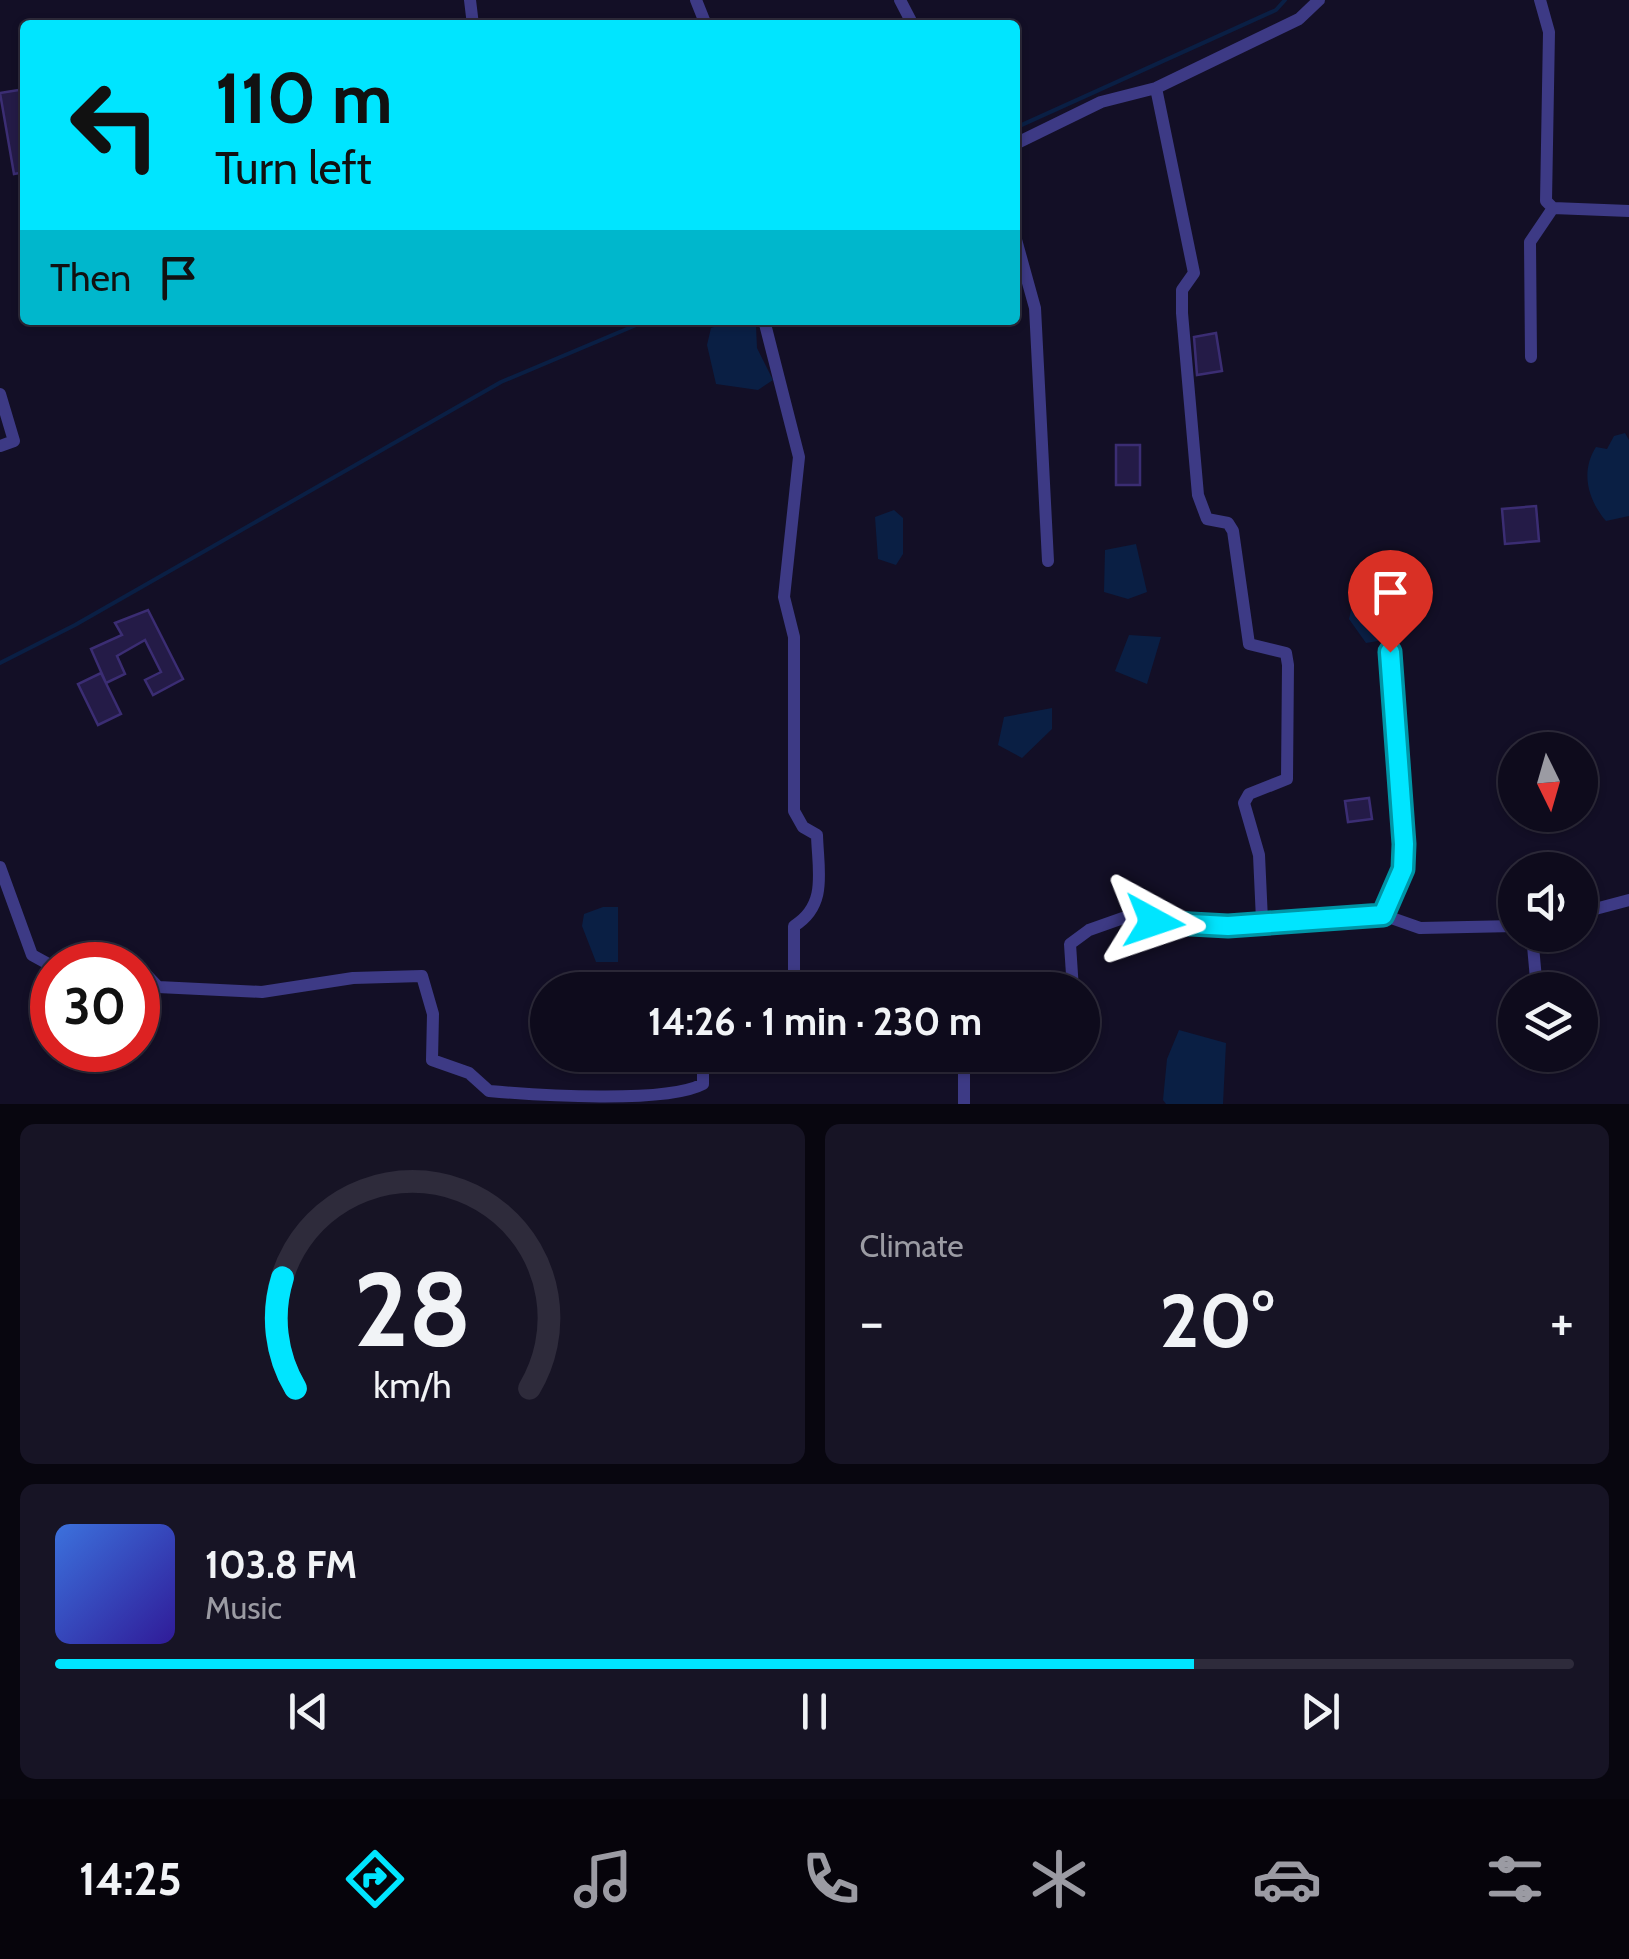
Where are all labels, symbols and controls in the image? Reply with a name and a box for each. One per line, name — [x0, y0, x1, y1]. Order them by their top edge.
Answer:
text: 110 m — [215, 55, 393, 141]
icon: left — [50, 60, 180, 190]
text: Turn left — [215, 141, 372, 195]
icon: arrive — [151, 250, 206, 305]
text: Then — [50, 254, 131, 301]
pin — [1348, 550, 1433, 653]
icon: arrive — [1363, 565, 1418, 620]
north arrow — [1498, 732, 1598, 832]
map controls — [1498, 732, 1598, 1072]
button: sound — [1498, 852, 1598, 952]
position arrow — [1102, 870, 1206, 974]
speed limit sign: 30 — [30, 942, 160, 1072]
button: layers — [1498, 972, 1598, 1072]
text: 14:26 · 1 min · 230 m — [648, 998, 982, 1045]
text: Climate — [860, 1226, 964, 1265]
text: 28 — [353, 1246, 471, 1372]
text: 20° — [1160, 1275, 1274, 1366]
text: − — [860, 1288, 884, 1355]
text: + — [1550, 1288, 1574, 1355]
text: km/h — [373, 1364, 451, 1407]
text: 103.8 FM — [205, 1541, 357, 1588]
text: Music — [205, 1588, 282, 1627]
icon: previous — [281, 1684, 336, 1739]
icon: pause — [787, 1684, 842, 1739]
icon: next — [1293, 1684, 1348, 1739]
icon: directions — [340, 1844, 410, 1914]
icon: music — [568, 1844, 638, 1914]
icon: phone — [796, 1844, 866, 1914]
icon: climate — [1024, 1844, 1094, 1914]
icon: car — [1252, 1844, 1322, 1914]
icon: filters — [1480, 1844, 1550, 1914]
text: 14:25 — [79, 1852, 182, 1906]

